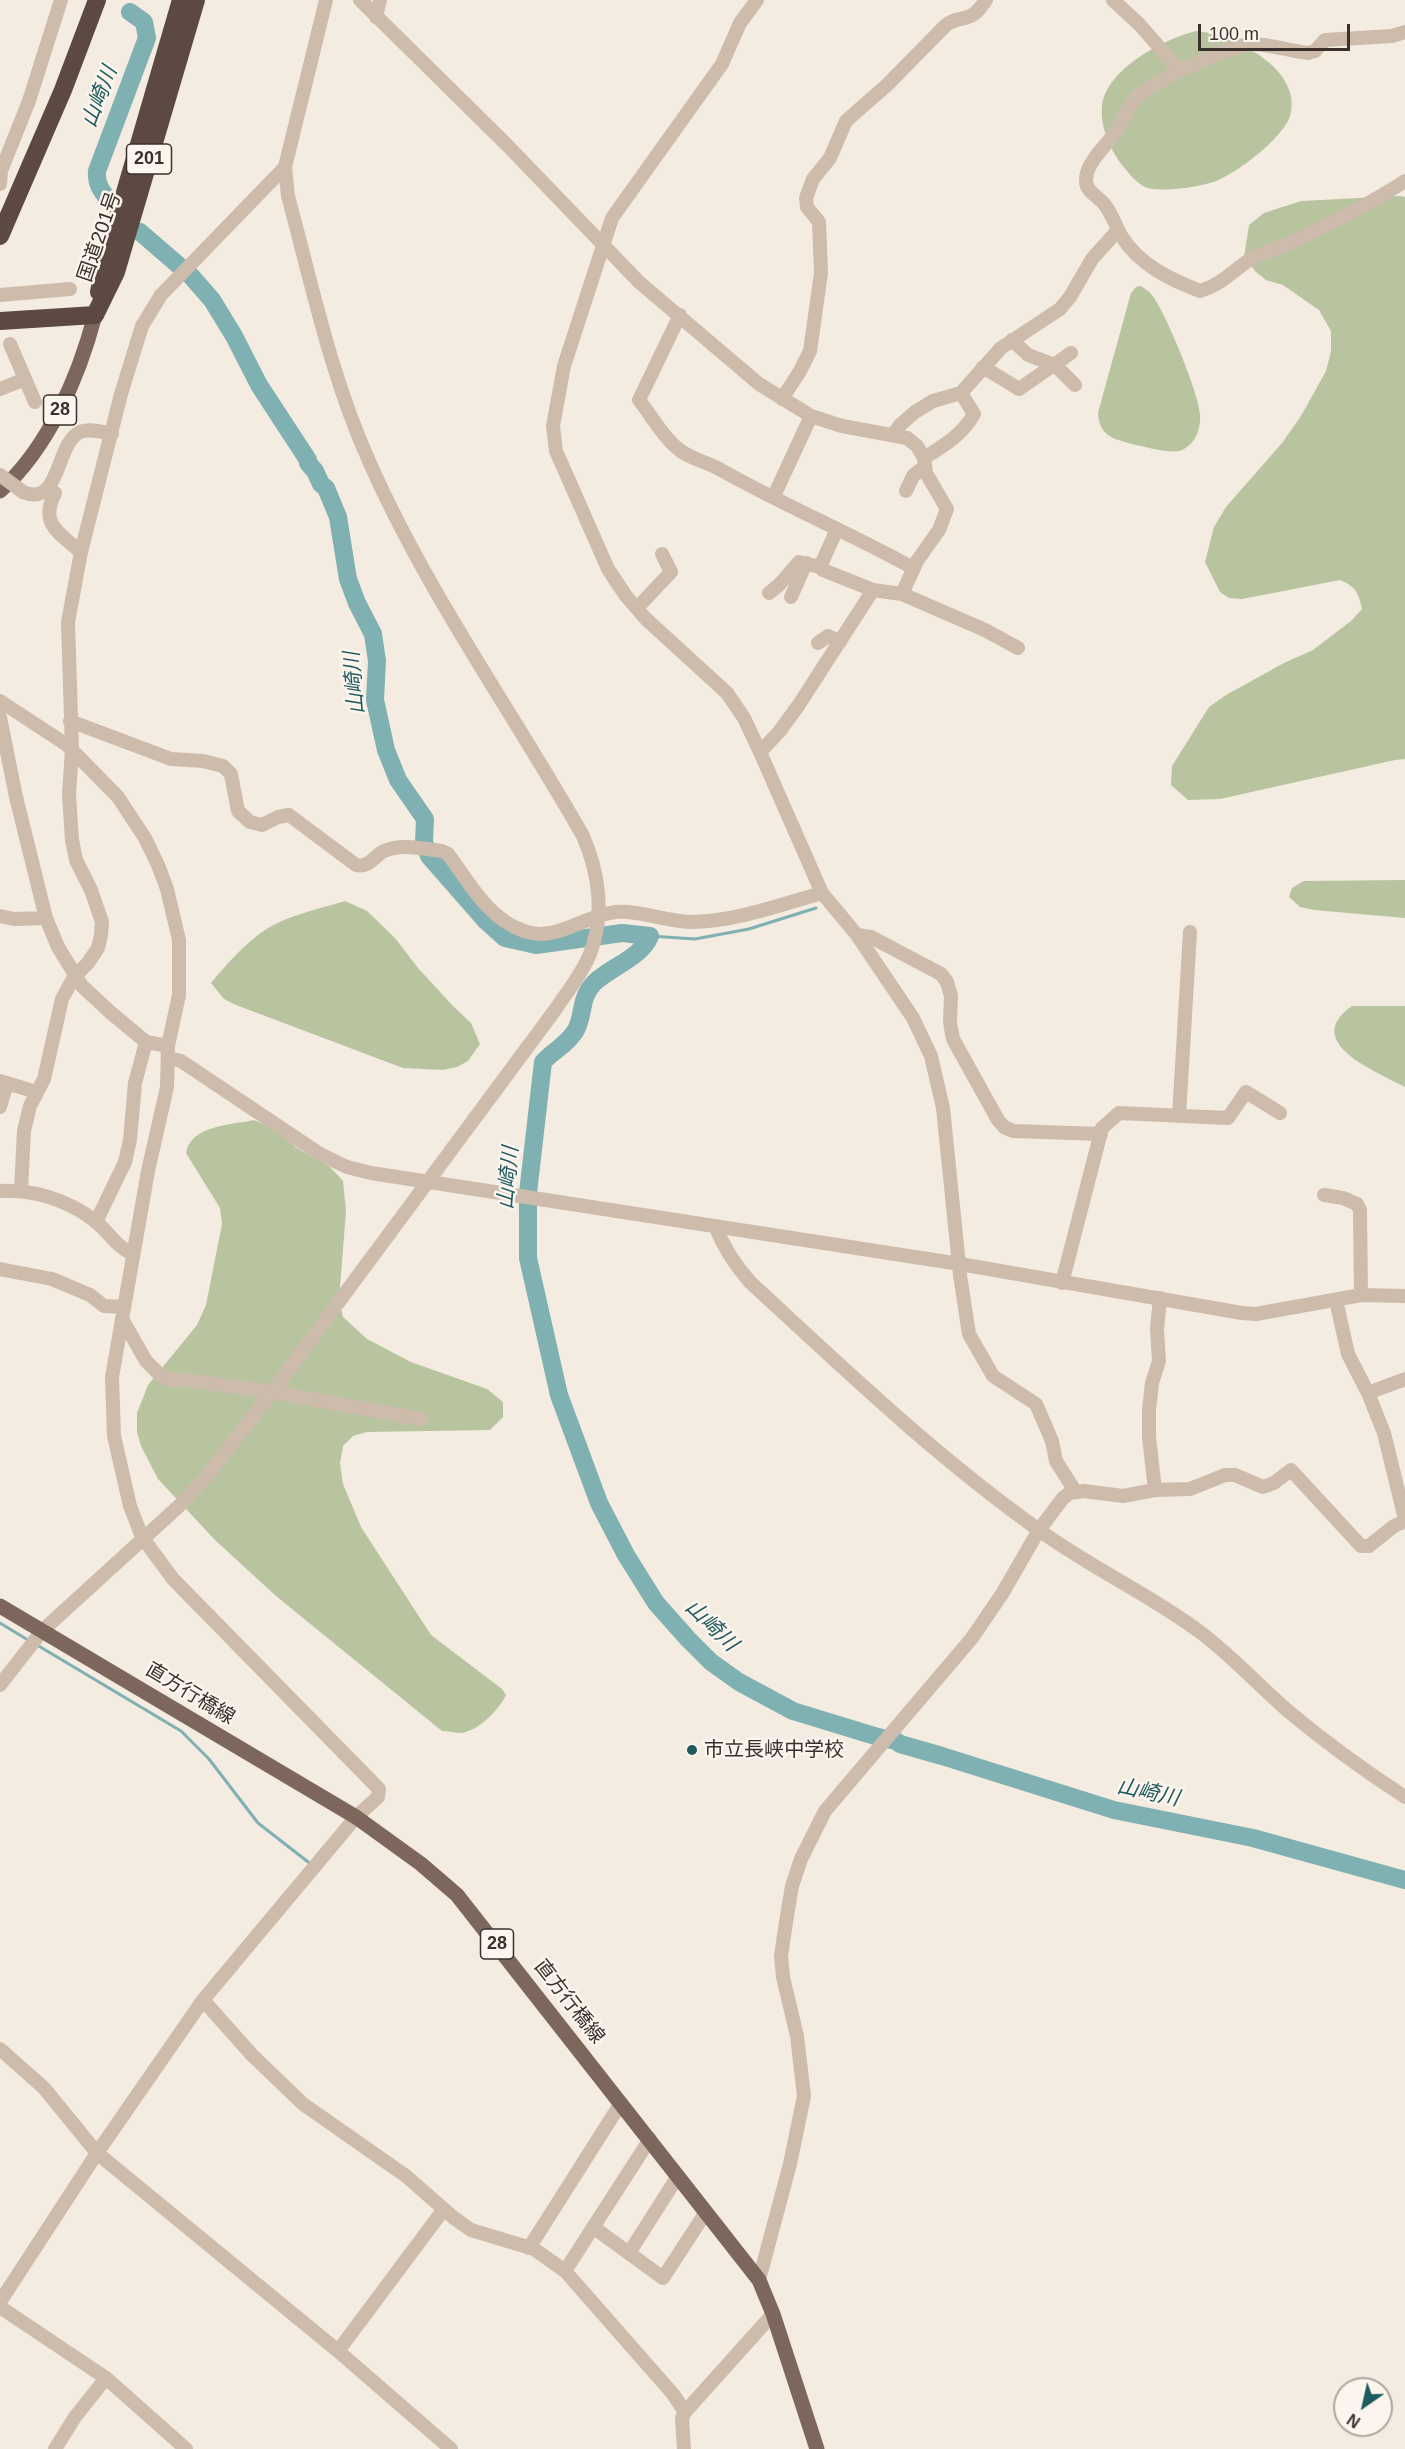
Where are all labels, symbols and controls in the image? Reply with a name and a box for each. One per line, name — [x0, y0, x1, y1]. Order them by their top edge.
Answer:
scale bar — [1201, 12, 1352, 50]
text: 100 m — [1209, 24, 1259, 44]
water label: 山崎川 — [77, 63, 123, 131]
road number: 201 — [126, 144, 172, 174]
street label: 国道201号 — [73, 189, 127, 285]
road number: 28 — [44, 395, 76, 425]
water label: 山崎川 — [340, 651, 370, 715]
water label: 山崎川 — [494, 1146, 524, 1210]
water label: 山崎川 — [680, 1595, 742, 1657]
street label: 直方行橋線 — [141, 1658, 239, 1730]
place label: 市立長峡中学校 — [704, 1738, 844, 1762]
marker: 市立長峡中学校 — [685, 1743, 699, 1757]
water label: 山崎川 — [1115, 1774, 1181, 1812]
road number: 28 — [480, 1929, 514, 1959]
street label: 直方行橋線 — [529, 1955, 609, 2049]
north arrow — [1333, 2377, 1393, 2437]
text: N — [1344, 2410, 1363, 2431]

